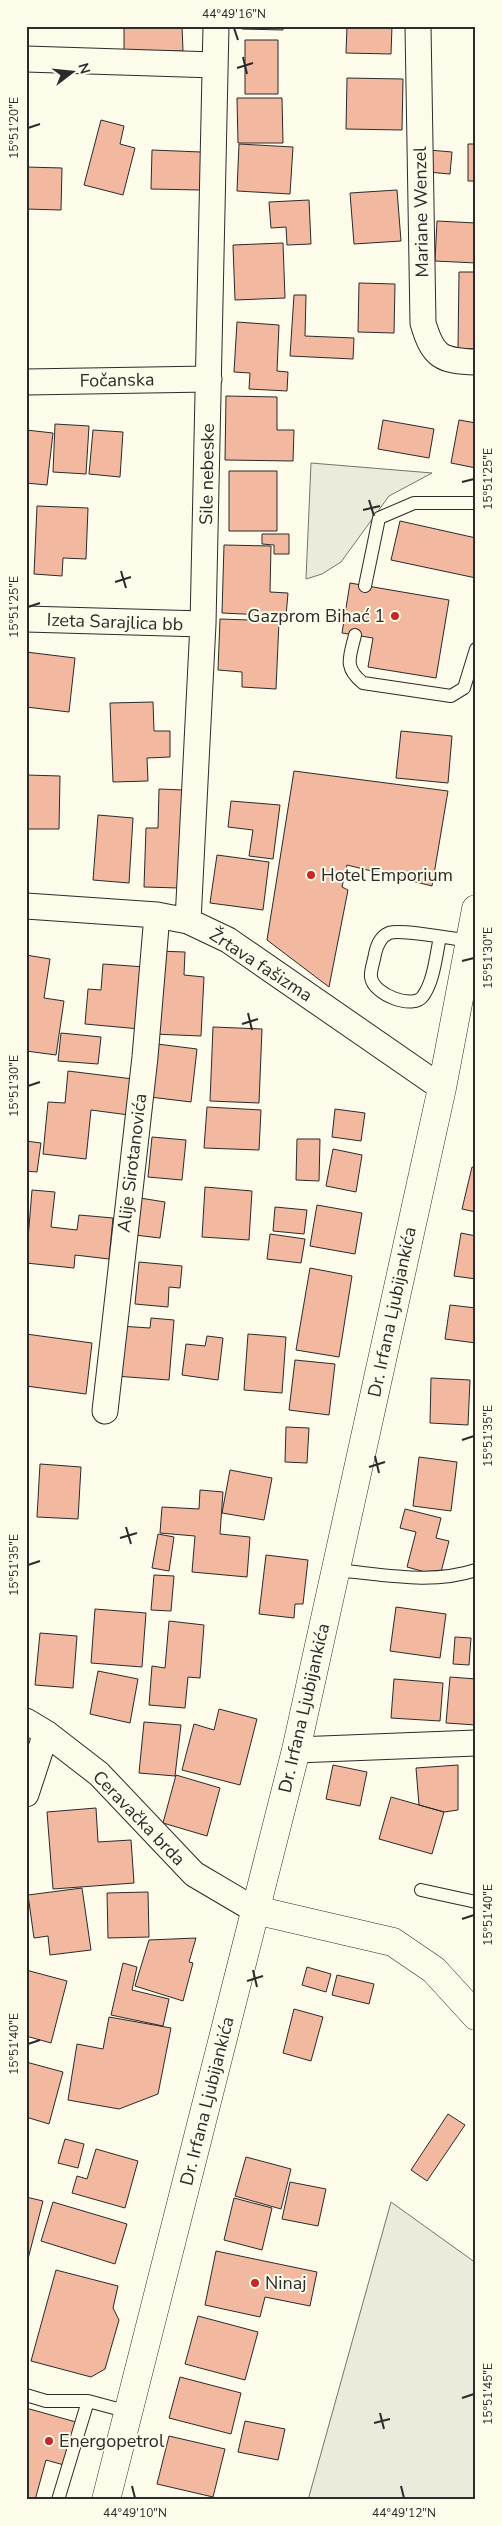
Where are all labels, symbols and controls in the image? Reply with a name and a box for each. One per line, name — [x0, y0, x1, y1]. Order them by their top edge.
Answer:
text: 44°49'16"N — [202, 6, 266, 22]
north arrow — [48, 48, 98, 98]
text: N — [73, 61, 95, 76]
text: 15°51'20"E — [6, 97, 22, 159]
street label: Mariane Wenzel — [408, 146, 434, 278]
street label: Fočanska — [79, 367, 155, 393]
street label: Sile nebeske — [194, 423, 220, 525]
text: 15°51'25"E — [480, 448, 496, 510]
text: 15°51'25"E — [6, 576, 22, 638]
place label: Gazprom Bihać 1 — [247, 604, 385, 628]
street label: Izeta Sarajlica bb — [46, 608, 184, 636]
marker: Gazprom Bihać 1 — [389, 610, 401, 622]
place label: Hotel Emporium — [321, 863, 453, 887]
marker: Hotel Emporium — [305, 869, 317, 881]
street label: Žrtava fašizma — [205, 923, 317, 1007]
text: 15°51'30"E — [480, 927, 496, 989]
text: 15°51'30"E — [6, 1055, 22, 1117]
street label: Alije Sirotanovića — [112, 1092, 152, 1234]
street label: Dr. Irfana Ljubijankića — [362, 1225, 422, 1399]
text: 15°51'35"E — [480, 1405, 496, 1467]
text: 15°51'35"E — [6, 1534, 22, 1596]
street label: Dr. Irfana Ljubijankića — [273, 1621, 335, 1795]
street label: Ceravačka brda — [87, 1765, 191, 1871]
text: 15°51'40"E — [480, 1884, 496, 1946]
text: 15°51'40"E — [6, 2013, 22, 2075]
street label: Dr. Irfana Ljubijankića — [174, 2014, 240, 2188]
place label: Ninaj — [265, 2271, 307, 2295]
marker: Ninaj — [249, 2277, 261, 2289]
text: 15°51'45"E — [480, 2363, 496, 2425]
place label: Energopetrol — [59, 2429, 165, 2453]
marker: Energopetrol — [43, 2435, 55, 2447]
text: 44°49'10"N — [103, 2505, 167, 2521]
text: 44°49'12"N — [372, 2505, 436, 2521]

